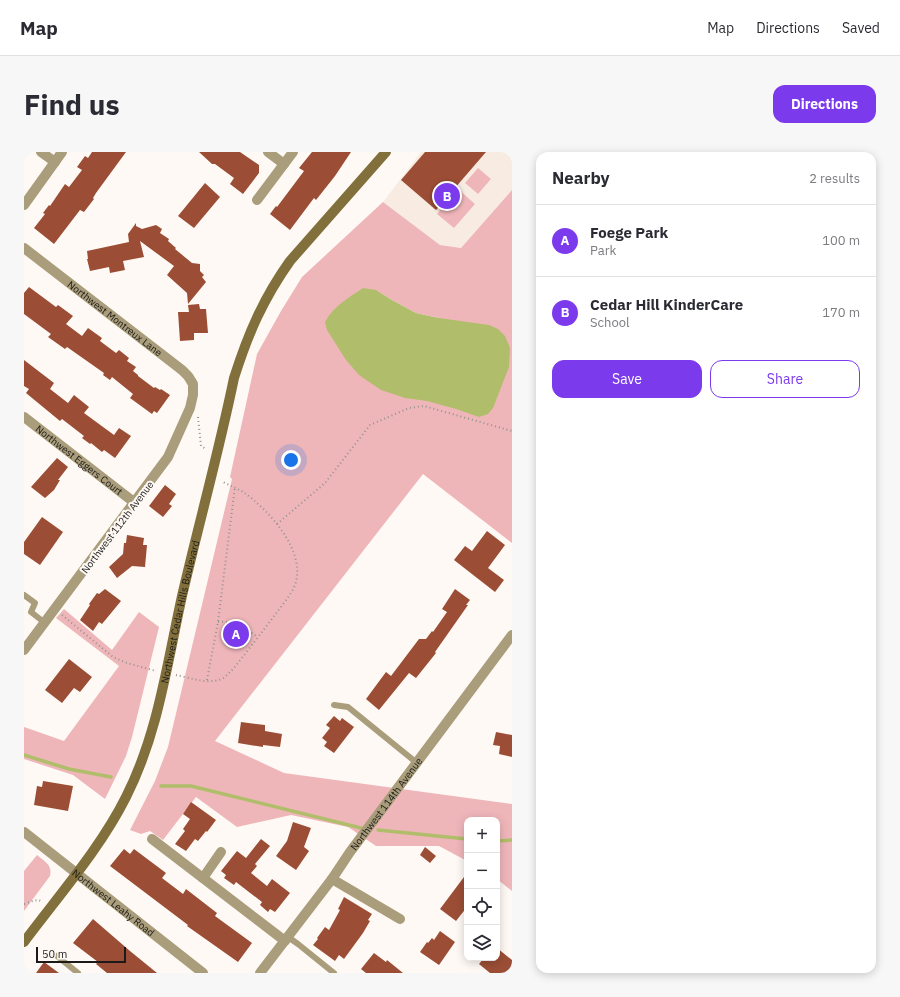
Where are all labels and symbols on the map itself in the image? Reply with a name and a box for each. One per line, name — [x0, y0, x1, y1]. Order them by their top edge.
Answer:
pin: B — [434, 181, 460, 211]
street label: Northwest Montreux Lane — [65, 278, 165, 360]
street label: Northwest Eggers Court — [33, 422, 126, 498]
your location — [281, 450, 301, 470]
street label: Northwest 112th Avenue — [78, 478, 157, 576]
street label: Northwest Cedar Hills Boulevard — [158, 539, 202, 685]
pin: A — [223, 619, 249, 649]
street label: Northwest 114th Avenue — [348, 755, 426, 853]
street label: Northwest Leahy Road — [69, 867, 157, 939]
scale bar — [36, 945, 126, 964]

